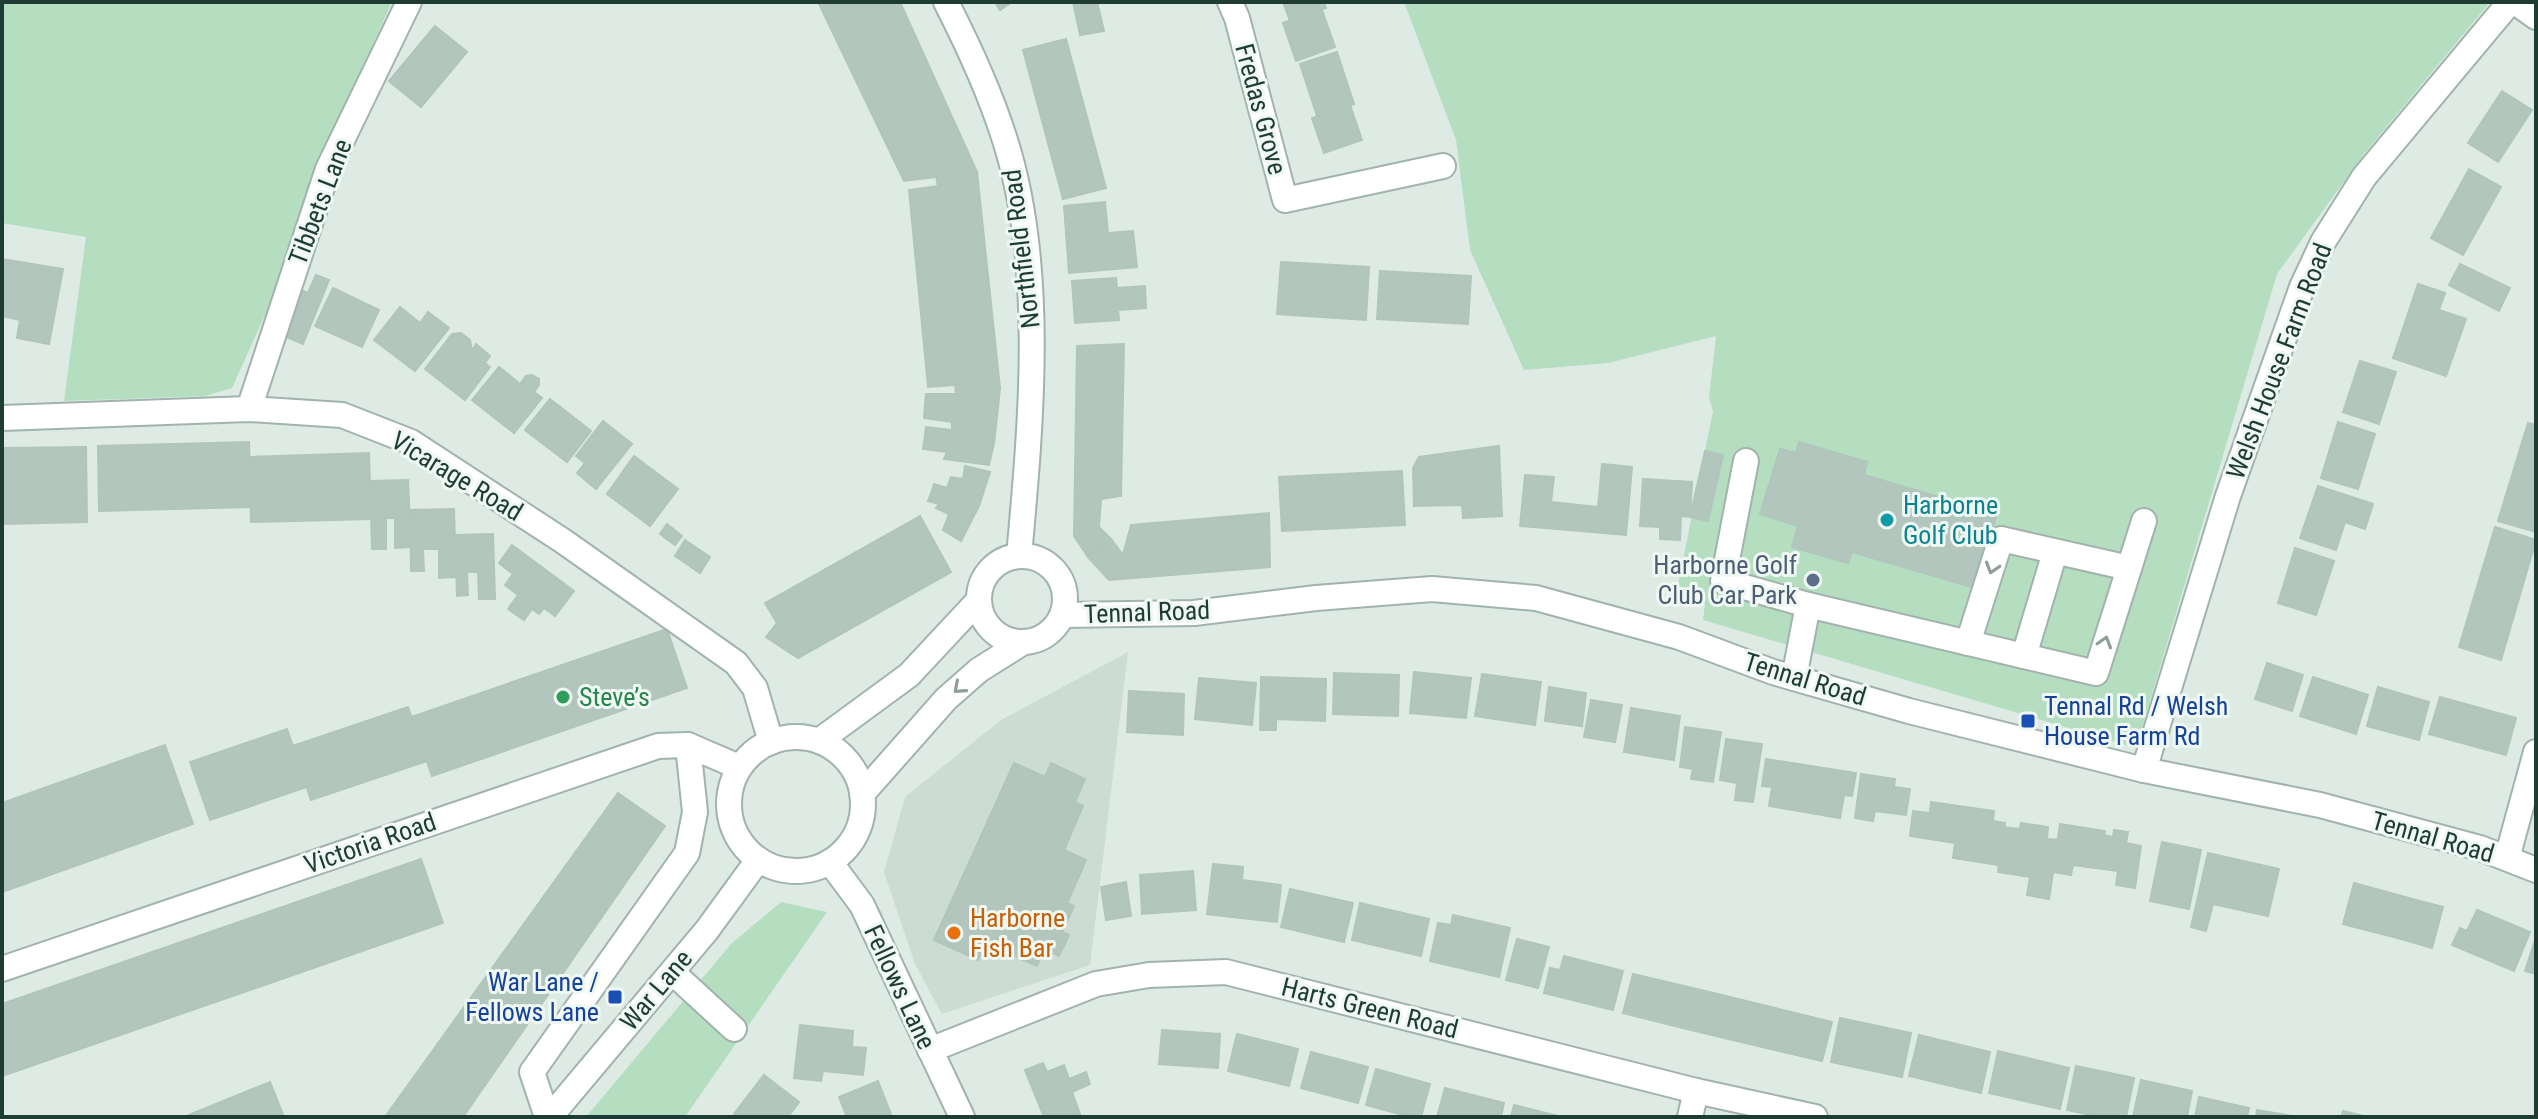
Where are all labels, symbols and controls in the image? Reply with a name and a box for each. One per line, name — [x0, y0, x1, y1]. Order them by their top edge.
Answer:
street label: Fredas Grove — [1229, 40, 1293, 178]
street label: Tibbets Lane — [282, 135, 358, 269]
street label: Northfield Road — [996, 168, 1046, 330]
street label: Welsh House Farm Road — [2220, 239, 2338, 483]
street label: Vicarage Road — [386, 425, 528, 527]
place label: Harborne Golf Club — [1903, 490, 1998, 550]
marker: Harborne Golf Club — [1878, 511, 1896, 529]
place label: Harborne Golf Club Car Park — [1653, 550, 1797, 610]
one-way arrow — [1985, 560, 2001, 574]
marker: Harborne Golf Club Car Park — [1804, 571, 1822, 589]
street label: Tennal Road — [1083, 595, 1211, 629]
one-way arrow — [2096, 636, 2112, 650]
street label: Tennal Road — [1740, 646, 1870, 712]
one-way arrow — [953, 678, 968, 693]
place label: Steve’s — [579, 682, 650, 712]
marker: Steve’s — [554, 688, 572, 706]
place label: Tennal Rd / Welsh House Farm Rd — [2044, 691, 2228, 751]
marker: Tennal Rd / Welsh House Farm Rd — [2019, 712, 2037, 730]
street label: Tennal Road — [2368, 805, 2498, 869]
street label: Victoria Road — [300, 806, 440, 880]
place label: Harborne Fish Bar — [970, 903, 1065, 963]
street label: Fellows Lane — [858, 920, 942, 1054]
marker: Harborne Fish Bar — [945, 924, 963, 942]
street label: War Lane — [614, 944, 698, 1036]
place label: War Lane / Fellows Lane — [465, 967, 599, 1027]
street label: Harts Green Road — [1279, 972, 1461, 1044]
marker: War Lane / Fellows Lane — [606, 988, 624, 1006]

